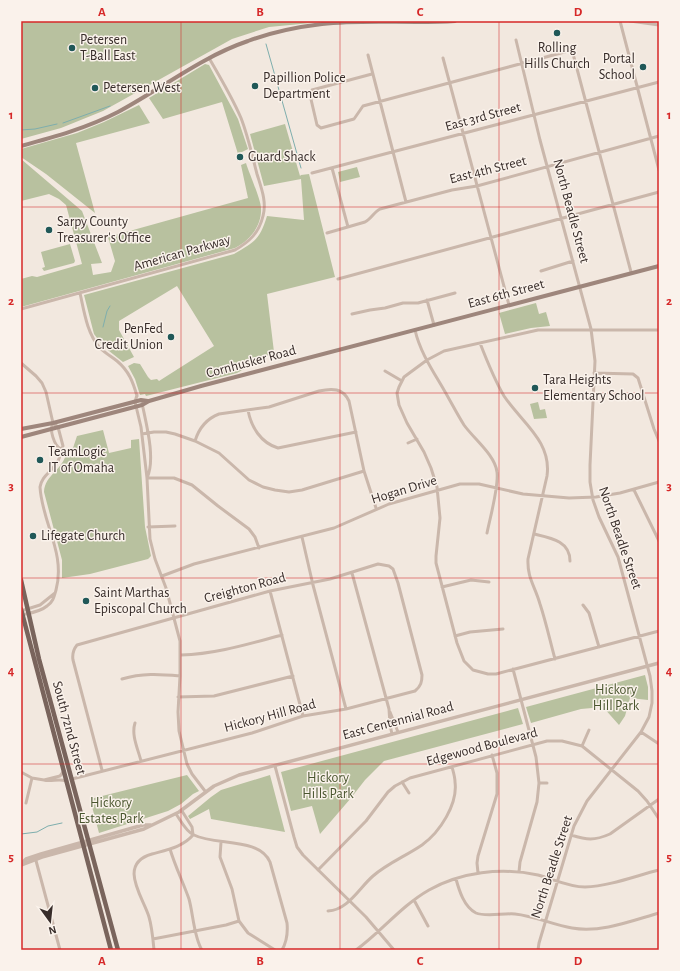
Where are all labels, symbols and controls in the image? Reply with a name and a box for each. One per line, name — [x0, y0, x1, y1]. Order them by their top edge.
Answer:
text: A — [98, 6, 106, 19]
text: B — [256, 6, 264, 19]
text: C — [417, 6, 424, 19]
text: D — [574, 6, 583, 19]
marker: Rolling Hills Church — [552, 28, 562, 38]
place label: Petersen T-Ball East — [80, 33, 136, 63]
place label: Rolling Hills Church — [524, 41, 590, 71]
marker: Petersen T-Ball East — [67, 43, 77, 53]
place label: Portal School — [599, 52, 635, 82]
marker: Portal School — [638, 62, 648, 72]
place label: Papillion Police Department — [263, 71, 346, 101]
place label: Petersen West — [103, 81, 181, 95]
marker: Papillion Police Department — [250, 81, 260, 91]
marker: Petersen West — [90, 83, 100, 93]
street label: East 3rd Street — [444, 100, 523, 134]
text: 1 — [9, 109, 13, 122]
text: 1 — [667, 109, 671, 122]
place label: Guard Shack — [248, 150, 316, 164]
marker: Guard Shack — [235, 152, 245, 162]
street label: East 4th Street — [448, 154, 528, 186]
street label: North Beadle Street — [550, 157, 592, 265]
place label: Sarpy County Treasurer's Office — [57, 215, 151, 245]
marker: Sarpy County Treasurer's Office — [44, 225, 54, 235]
street label: American Parkway — [132, 232, 232, 274]
street label: East 6th Street — [466, 277, 546, 311]
text: 2 — [8, 295, 14, 308]
text: 2 — [666, 295, 672, 308]
place label: PenFed Credit Union — [95, 322, 163, 352]
marker: PenFed Credit Union — [166, 332, 176, 342]
street label: Cornhusker Road — [205, 343, 297, 381]
place label: Tara Heights Elementary School — [543, 373, 645, 403]
marker: Tara Heights Elementary School — [530, 383, 540, 393]
place label: TeamLogic IT of Omaha — [48, 445, 115, 475]
marker: TeamLogic IT of Omaha — [35, 455, 45, 465]
street label: Hogan Drive — [370, 473, 438, 507]
text: 3 — [8, 480, 14, 493]
text: 3 — [666, 480, 672, 493]
street label: North Beadle Street — [596, 485, 644, 592]
place label: Lifegate Church — [41, 529, 125, 543]
marker: Lifegate Church — [28, 531, 38, 541]
street label: Creighton Road — [203, 570, 287, 606]
place label: Saint Marthas Episcopal Church — [94, 586, 187, 616]
marker: Saint Marthas Episcopal Church — [81, 596, 91, 606]
text: 4 — [8, 665, 15, 678]
text: 4 — [666, 665, 673, 678]
street label: South 72nd Street — [50, 680, 88, 777]
park label: Hickory Hill Park — [593, 683, 640, 713]
street label: Hickory Hill Road — [223, 697, 317, 735]
street label: East Centennial Road — [341, 699, 455, 743]
street label: Edgewood Boulevard — [425, 725, 539, 769]
park label: Hickory Hills Park — [302, 771, 354, 801]
park label: Hickory Estates Park — [78, 796, 144, 826]
street label: North Beadle Street — [529, 813, 575, 920]
text: 5 — [8, 851, 14, 864]
text: 5 — [666, 851, 672, 864]
north arrow — [30, 901, 70, 941]
text: N — [47, 924, 58, 936]
text: A — [98, 955, 106, 968]
text: B — [256, 955, 264, 968]
text: C — [417, 955, 424, 968]
text: D — [574, 955, 583, 968]

